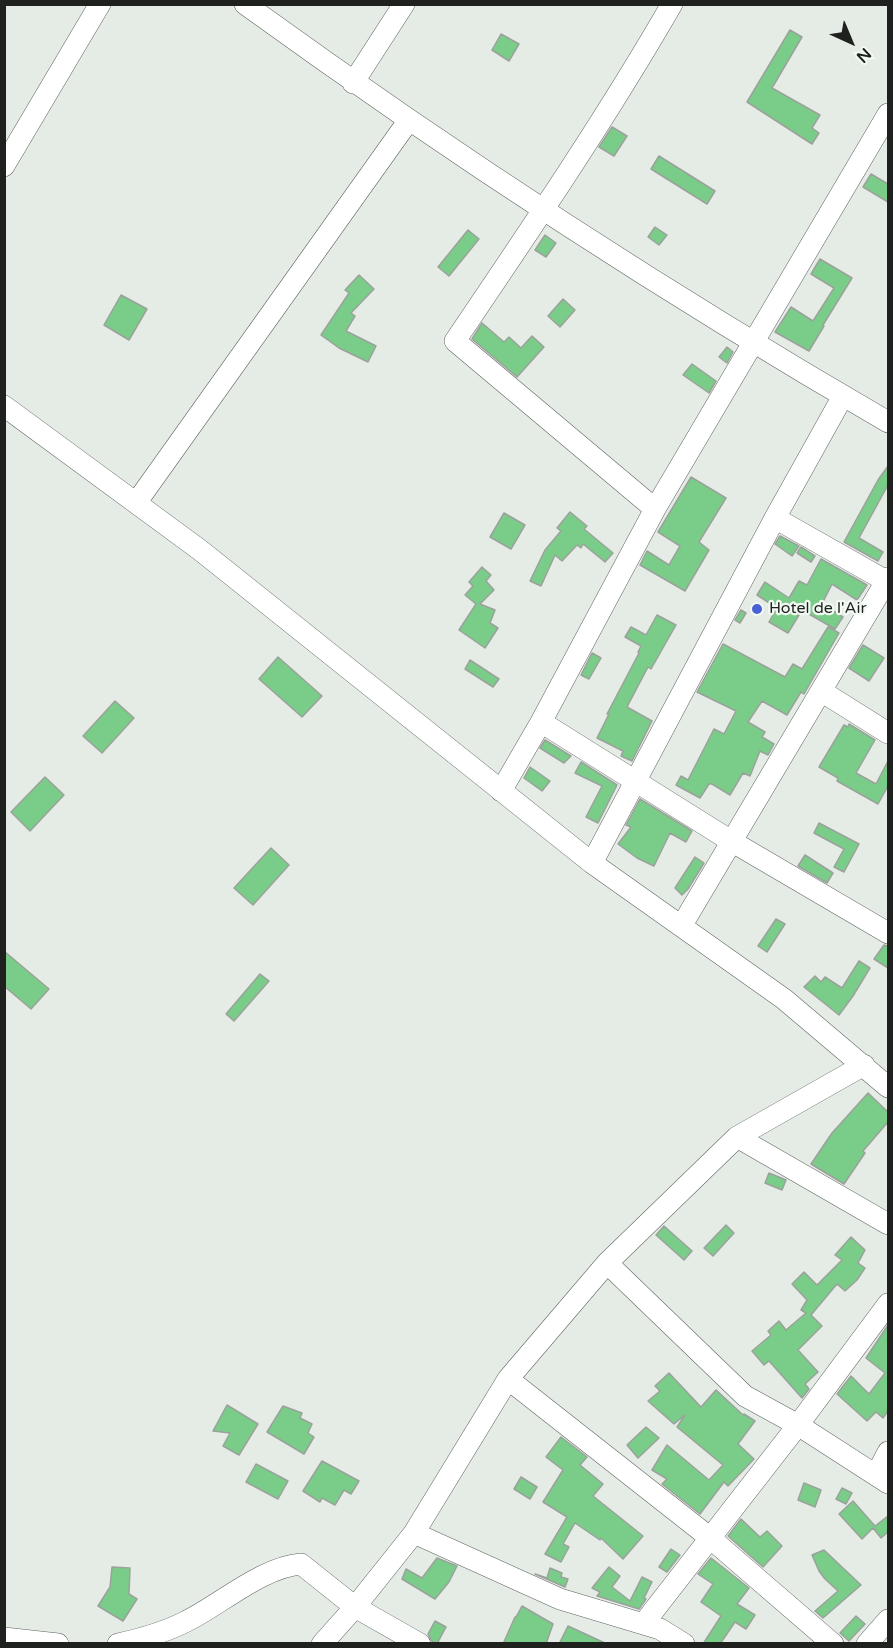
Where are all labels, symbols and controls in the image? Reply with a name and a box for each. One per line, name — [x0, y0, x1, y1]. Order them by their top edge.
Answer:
north arrow — [821, 12, 881, 72]
text: N — [852, 43, 875, 67]
place label: Hotel de l'Air — [769, 599, 867, 619]
marker: Hotel de l'Air — [750, 602, 764, 616]

